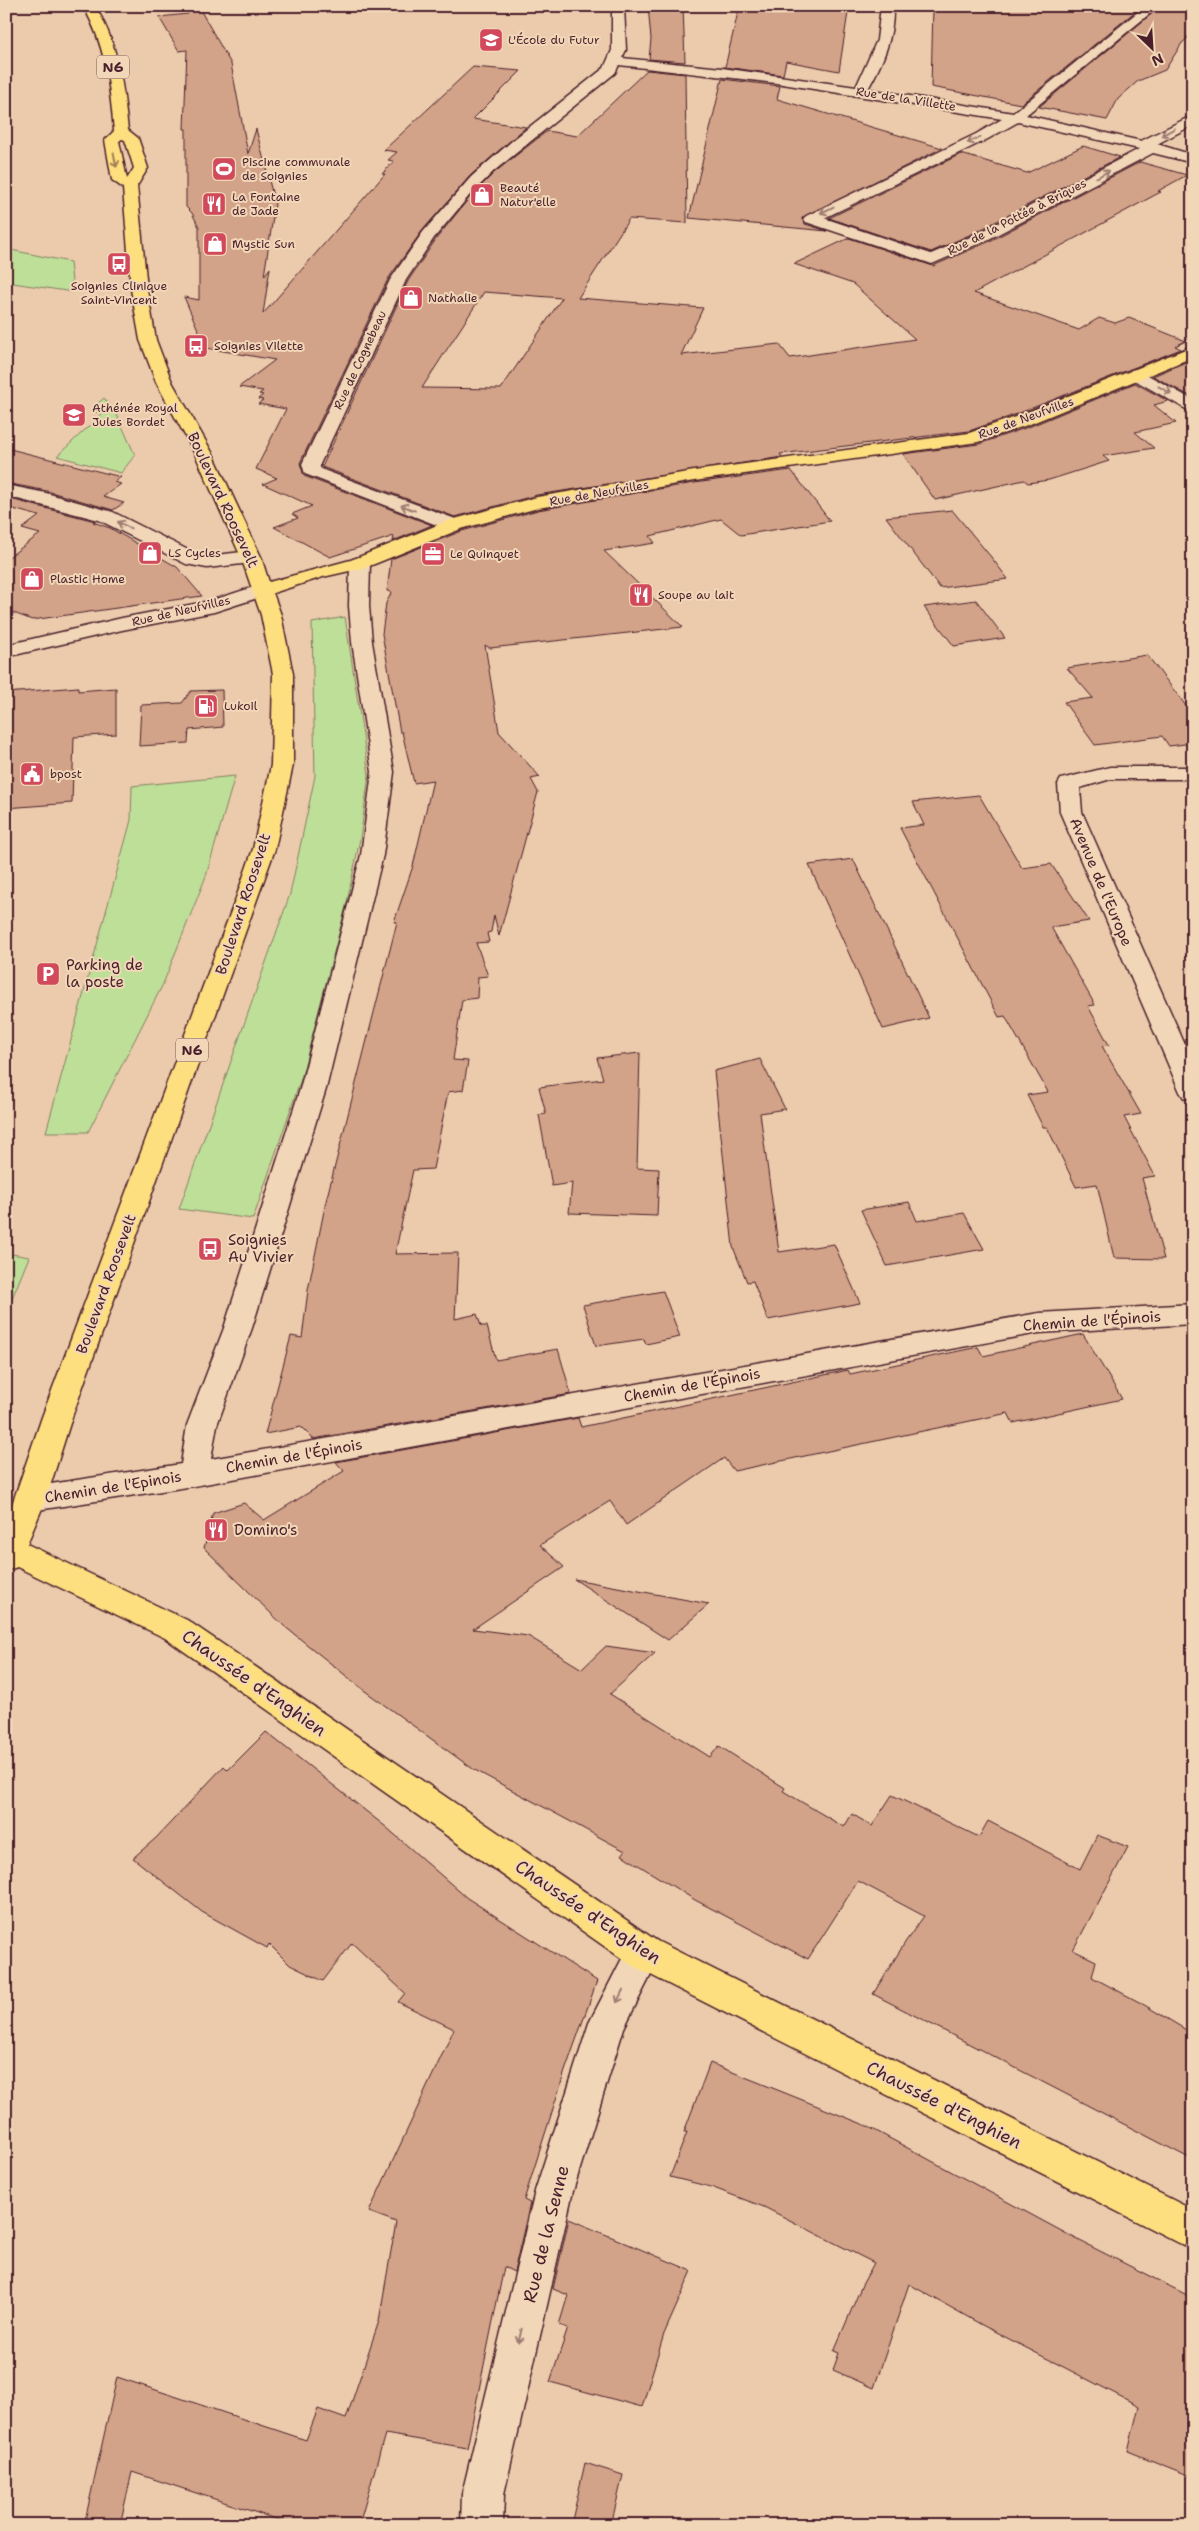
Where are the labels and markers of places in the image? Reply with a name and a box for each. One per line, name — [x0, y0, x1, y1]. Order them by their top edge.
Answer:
school or university icon: L'École du Futur — [478, 27, 504, 53]
place label: L'École du Futur — [508, 32, 600, 48]
place label: Piscine communale de Soignies — [242, 154, 351, 184]
sports icon: Piscine communale de Soignies — [211, 156, 237, 182]
place label: Beauté Natur'elle — [500, 180, 556, 210]
shop icon: Beauté Natur'elle — [469, 182, 495, 208]
place label: La Fontaine de Jade — [232, 189, 301, 219]
restaurant icon: La Fontaine de Jade — [201, 191, 227, 217]
shop icon: Mystic Sun — [202, 231, 228, 257]
place label: Mystic Sun — [232, 236, 295, 252]
bus stop icon: Soignies Clinique Saint-Vincent — [106, 251, 132, 277]
place label: Soignies Clinique Saint-Vincent — [71, 278, 167, 308]
shop icon: Nathalie — [398, 285, 424, 311]
place label: Nathalie — [428, 290, 478, 306]
bus stop icon: Soignies Vilette — [183, 333, 209, 359]
place label: Soignies Vilette — [214, 338, 304, 354]
place label: Athénée Royal Jules Bordet — [92, 400, 178, 430]
school or university icon: Athénée Royal Jules Bordet — [61, 402, 87, 428]
shop icon: LS Cycles — [137, 540, 163, 566]
office icon: Le Quinquet — [420, 541, 446, 567]
place label: LS Cycles — [168, 545, 221, 561]
place label: Le Quinquet — [450, 546, 519, 562]
shop icon: Plastic Home — [19, 566, 45, 592]
place label: Plastic Home — [50, 571, 125, 587]
restaurant icon: Soupe au lait — [628, 582, 654, 608]
place label: Soupe au lait — [658, 587, 734, 603]
fuel station icon: Lukoil — [193, 693, 219, 719]
place label: Lukoil — [224, 698, 258, 714]
public building icon: bpost — [19, 761, 45, 787]
place label: bpost — [50, 766, 82, 782]
place label: Parking de la poste — [66, 955, 143, 992]
parking icon: Parking de la poste — [35, 961, 61, 987]
place label: Soignies Au Vivier — [228, 1230, 294, 1267]
bus stop icon: Soignies Au Vivier — [197, 1236, 223, 1262]
restaurant icon: Domino's — [203, 1517, 229, 1543]
place label: Domino's — [234, 1520, 297, 1540]

